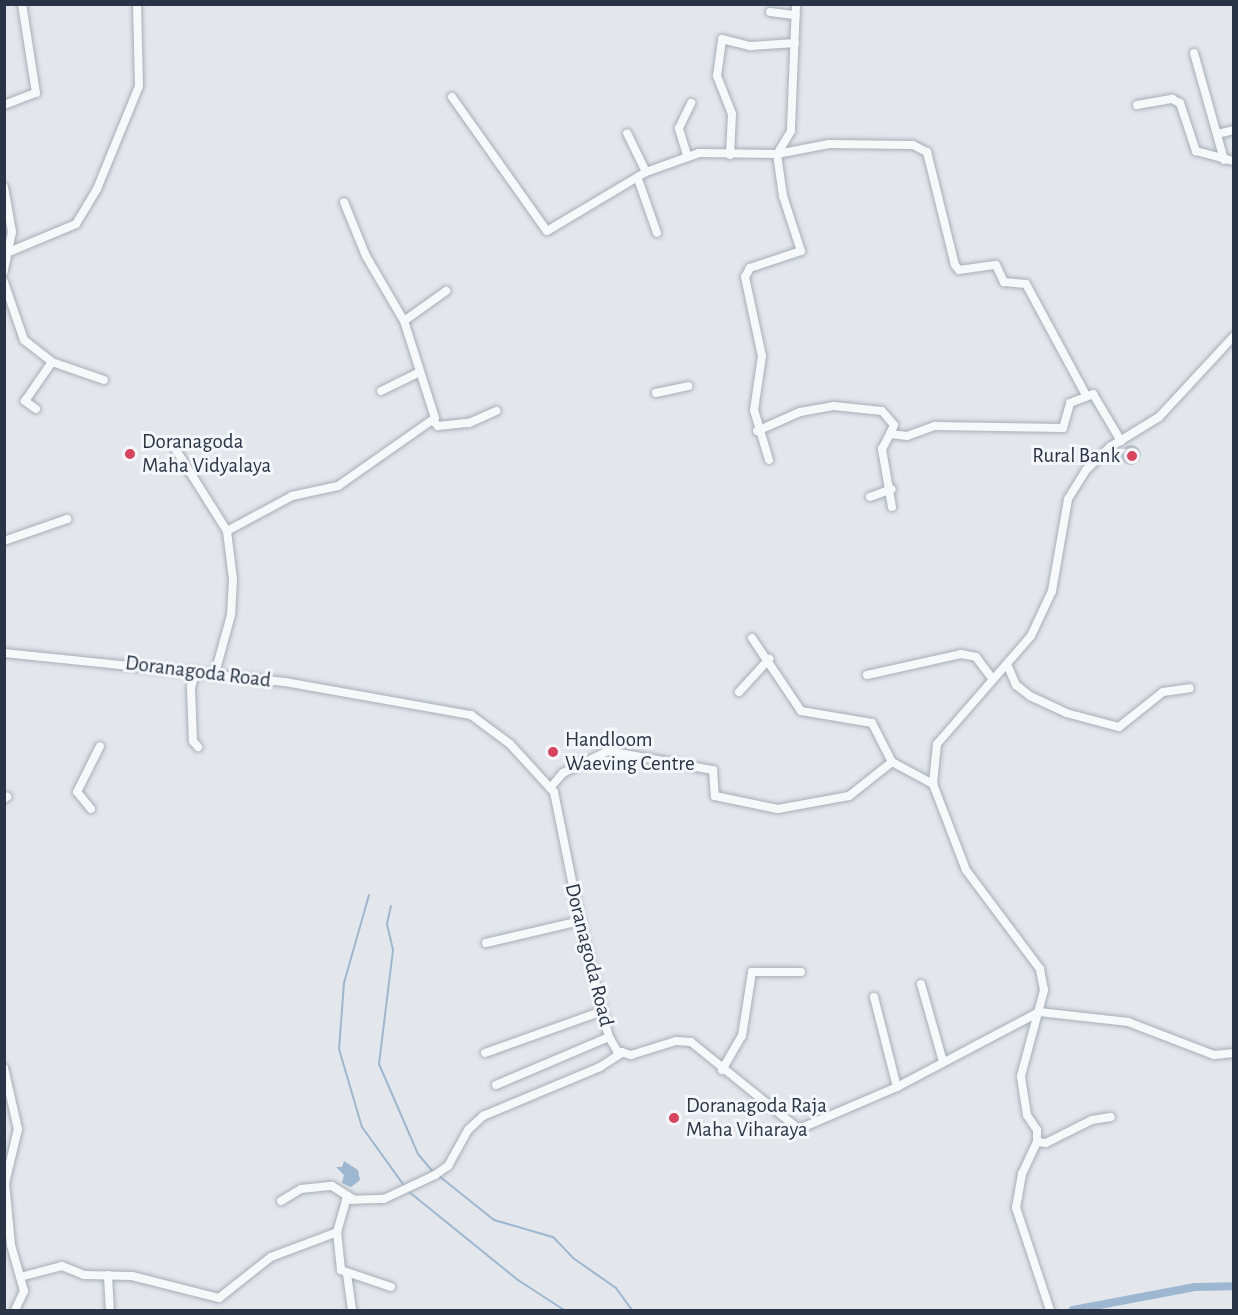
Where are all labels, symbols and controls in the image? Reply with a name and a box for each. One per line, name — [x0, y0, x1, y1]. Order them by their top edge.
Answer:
place label: Doranagoda Maha Vidyalaya — [142, 429, 271, 479]
place label: Rural Bank — [1032, 443, 1120, 469]
marker: Doranagoda Maha Vidyalaya — [123, 447, 137, 461]
marker: Rural Bank — [1125, 449, 1139, 463]
street label: Doranagoda Road — [124, 651, 272, 693]
place label: Handloom Waeving Centre — [565, 727, 695, 777]
marker: Handloom Waeving Centre — [546, 745, 560, 759]
street label: Doranagoda Road — [559, 881, 619, 1029]
place label: Doranagoda Raja Maha Viharaya — [686, 1093, 827, 1143]
marker: Doranagoda Raja Maha Viharaya — [667, 1111, 681, 1125]

